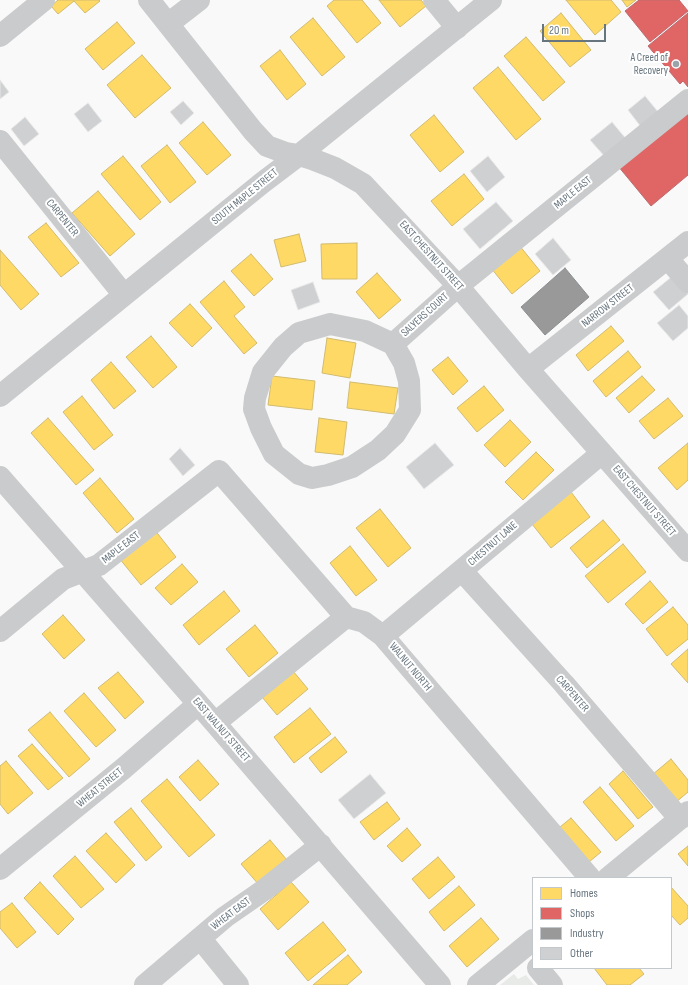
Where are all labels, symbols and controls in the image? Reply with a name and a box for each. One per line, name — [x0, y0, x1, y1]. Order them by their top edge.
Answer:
scale bar — [544, 16, 608, 42]
text: 20 m — [549, 23, 569, 38]
place label: A Creed of Recovery — [630, 51, 668, 77]
marker: A Creed of Recovery — [671, 59, 681, 69]
street label: SOUTH MAPLE STREET — [209, 166, 281, 228]
street label: MAPLE EAST — [552, 174, 594, 212]
street label: CARPENTER — [43, 197, 81, 239]
street label: EAST CHESTNUT STREET — [396, 218, 466, 294]
street label: NARROW STREET — [579, 282, 637, 330]
street label: SALYERS COURT — [399, 290, 451, 340]
street label: EAST CHESTNUT STREET — [610, 463, 678, 539]
street label: CHESTNUT LANE — [466, 519, 520, 569]
street label: MAPLE EAST — [99, 529, 143, 567]
street label: WALNUT NORTH — [386, 640, 434, 694]
street label: CARPENTER — [553, 673, 591, 715]
street label: EAST WALNUT STREET — [190, 695, 252, 765]
street label: WHEAT STREET — [74, 765, 126, 811]
legend — [532, 877, 672, 969]
text: Homes — [570, 886, 598, 901]
street label: WHEAT EAST — [209, 895, 253, 933]
text: Shops — [570, 906, 595, 921]
text: Industry — [570, 926, 604, 941]
text: Other — [570, 946, 593, 961]

